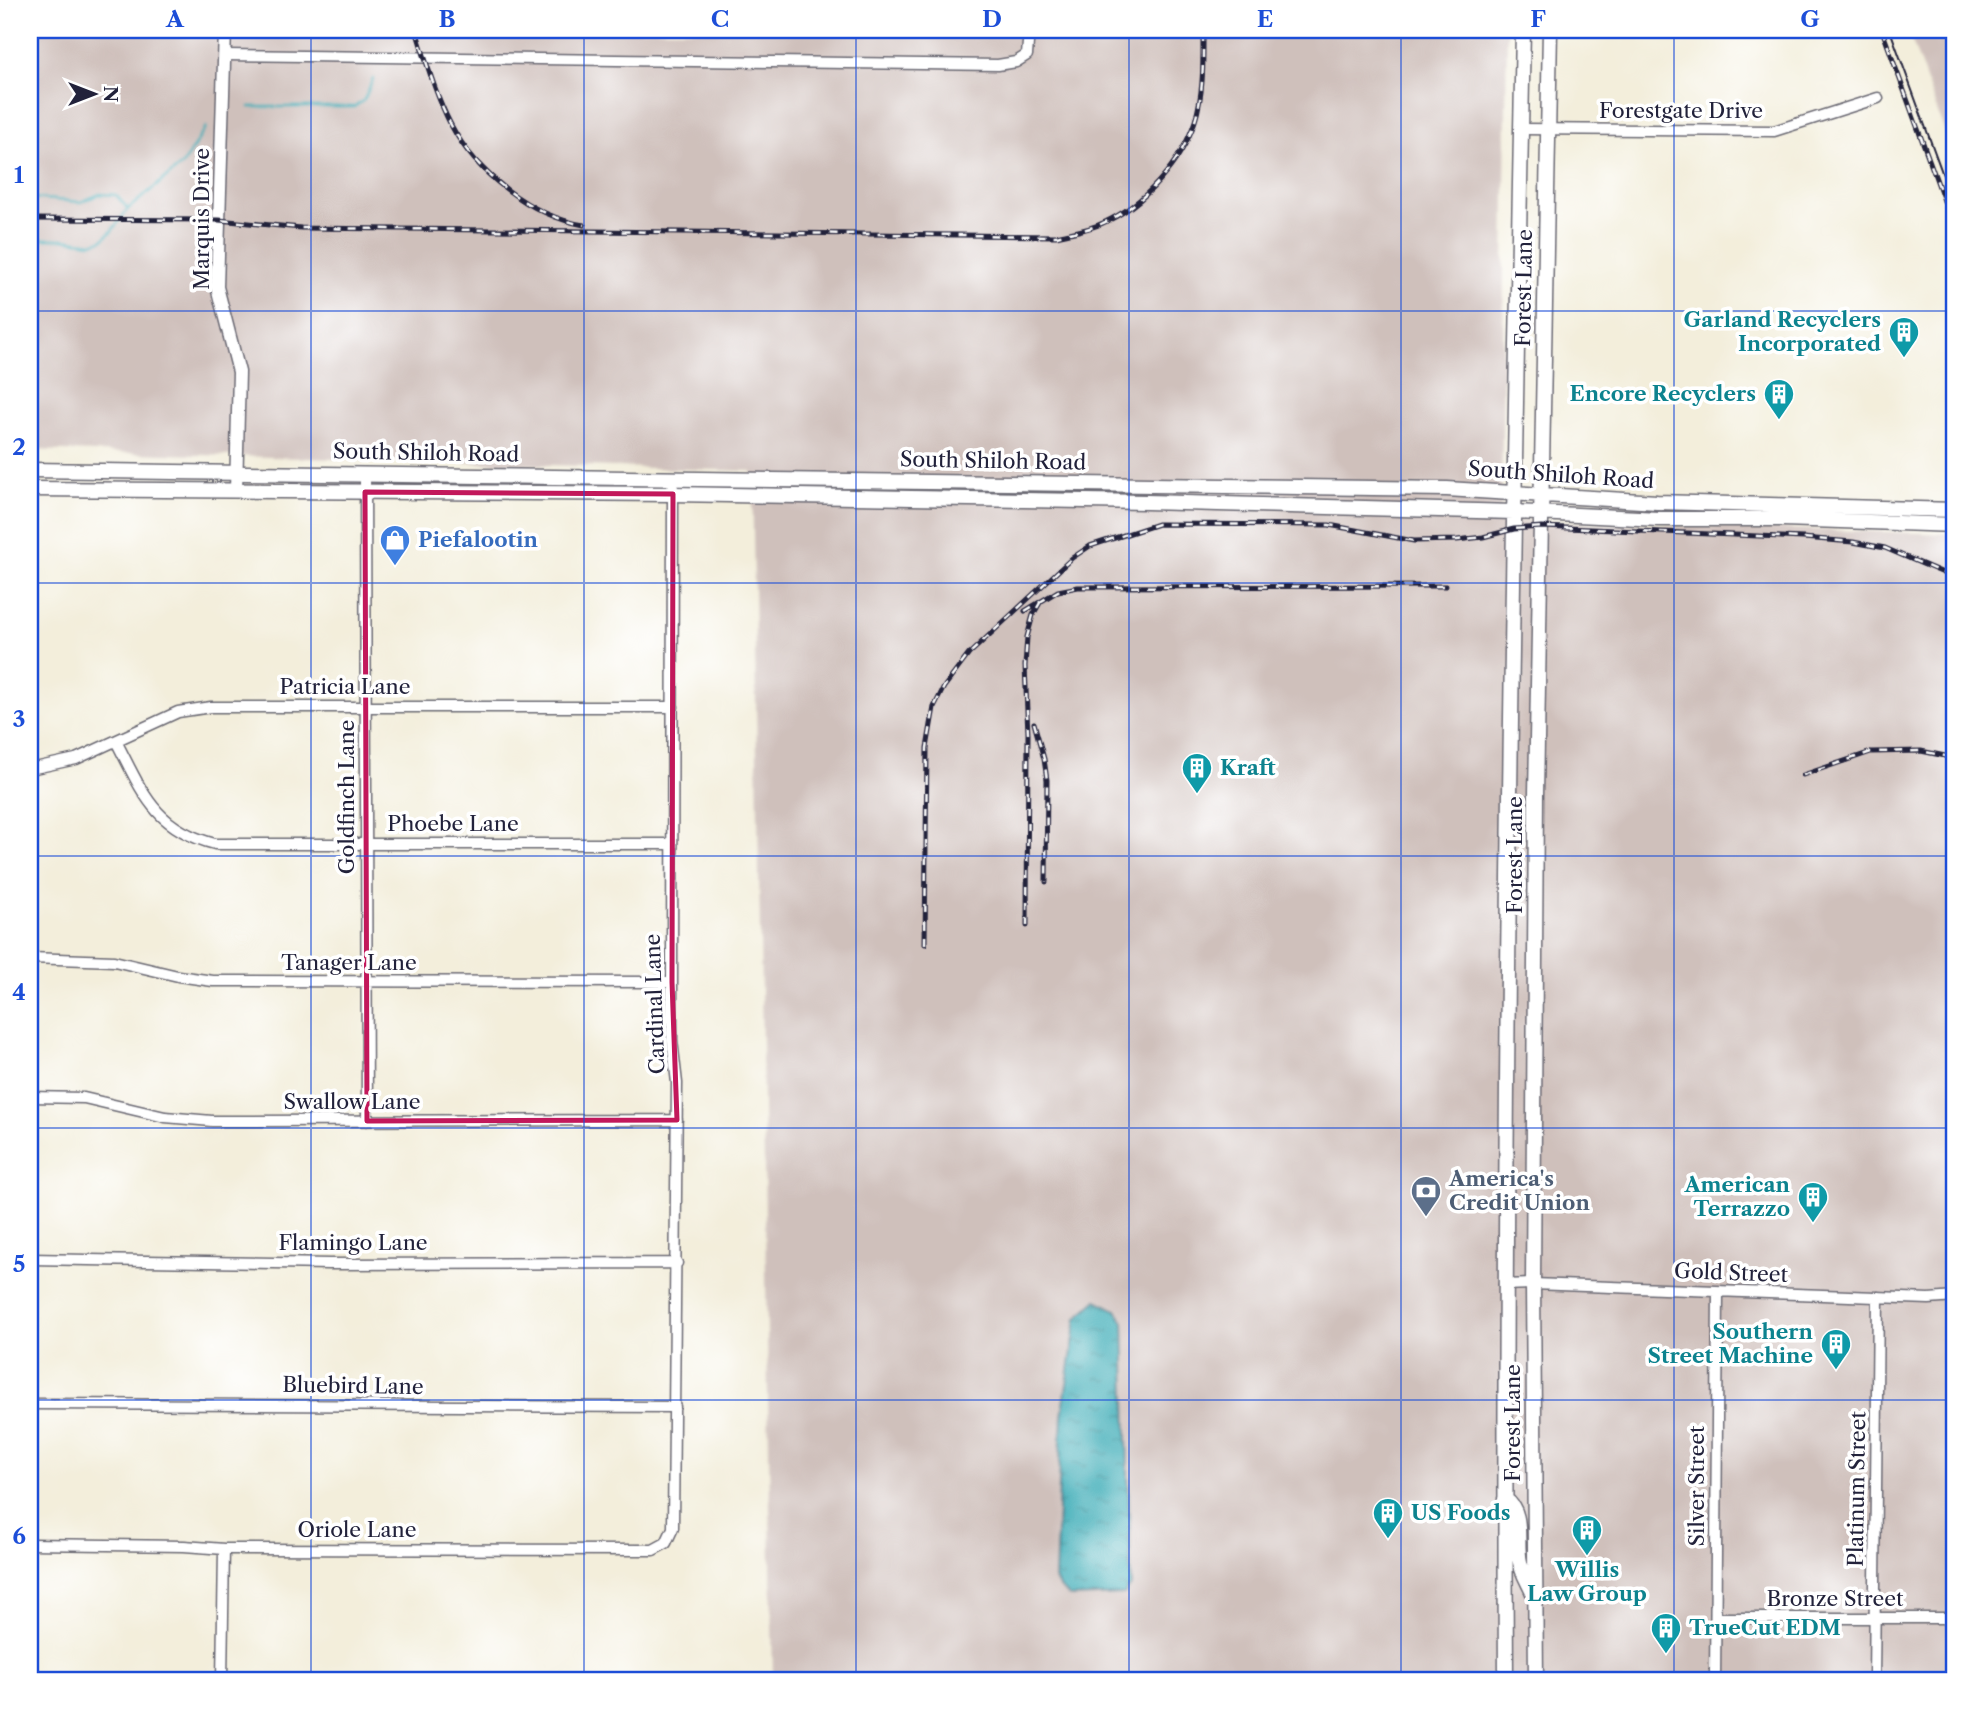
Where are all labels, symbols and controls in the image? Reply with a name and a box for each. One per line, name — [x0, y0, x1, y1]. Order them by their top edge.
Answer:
text: A — [165, 5, 185, 33]
text: B — [438, 5, 456, 33]
text: C — [711, 5, 729, 33]
text: D — [982, 5, 1002, 33]
text: E — [1257, 5, 1273, 33]
text: F — [1530, 5, 1546, 33]
text: G — [1800, 5, 1820, 33]
north arrow — [60, 60, 130, 130]
text: N — [99, 86, 122, 102]
street label: Forestgate Drive — [1599, 98, 1763, 123]
street label: Marquis Drive — [189, 148, 214, 290]
text: 1 — [14, 161, 25, 189]
street label: Forest Lane — [1510, 229, 1537, 347]
place label: Garland Recyclers Incorporated — [1683, 307, 1881, 356]
building icon: Garland Recyclers Incorporated — [1887, 315, 1921, 359]
building icon: Encore Recyclers — [1762, 377, 1796, 421]
place label: Encore Recyclers — [1570, 381, 1756, 406]
text: 2 — [12, 433, 26, 461]
street label: South Shiloh Road — [333, 438, 520, 467]
street label: South Shiloh Road — [900, 446, 1087, 475]
street label: South Shiloh Road — [1467, 456, 1655, 493]
shop icon: Piefalootin — [378, 523, 412, 567]
place label: Piefalootin — [418, 527, 538, 552]
street label: Patricia Lane — [280, 674, 410, 699]
text: 3 — [13, 705, 26, 733]
street label: Goldfinch Lane — [334, 720, 359, 874]
building icon: Kraft — [1180, 751, 1214, 795]
place label: Kraft — [1220, 755, 1276, 780]
street label: Forest Lane — [1502, 796, 1527, 914]
street label: Phoebe Lane — [387, 811, 519, 836]
street label: Cardinal Lane — [640, 933, 669, 1075]
street label: Tanager Lane — [281, 950, 417, 975]
text: 4 — [12, 978, 26, 1006]
street label: Swallow Lane — [283, 1089, 421, 1114]
place label: America's Credit Union — [1448, 1166, 1590, 1215]
place label: American Terrazzo — [1683, 1172, 1791, 1221]
bank icon: America's Credit Union — [1409, 1174, 1443, 1218]
building icon: American Terrazzo — [1796, 1180, 1830, 1224]
street label: Flamingo Lane — [278, 1230, 428, 1255]
text: 5 — [13, 1250, 25, 1278]
street label: Gold Street — [1674, 1258, 1789, 1287]
place label: Southern Street Machine — [1648, 1319, 1814, 1368]
building icon: Southern Street Machine — [1819, 1327, 1853, 1371]
street label: Forest Lane — [1500, 1364, 1525, 1482]
street label: Bluebird Lane — [282, 1372, 424, 1399]
street label: Platinum Street — [1843, 1410, 1870, 1567]
street label: Silver Street — [1684, 1425, 1709, 1547]
building icon: US Foods — [1371, 1496, 1405, 1540]
place label: US Foods — [1411, 1500, 1511, 1525]
building icon: Willis Law Group — [1570, 1513, 1604, 1557]
street label: Oriole Lane — [298, 1517, 416, 1542]
text: 6 — [12, 1522, 26, 1550]
place label: Willis Law Group — [1527, 1557, 1647, 1606]
street label: Bronze Street — [1767, 1586, 1904, 1611]
building icon: TrueCut EDM — [1649, 1611, 1683, 1655]
place label: TrueCut EDM — [1689, 1615, 1841, 1640]

